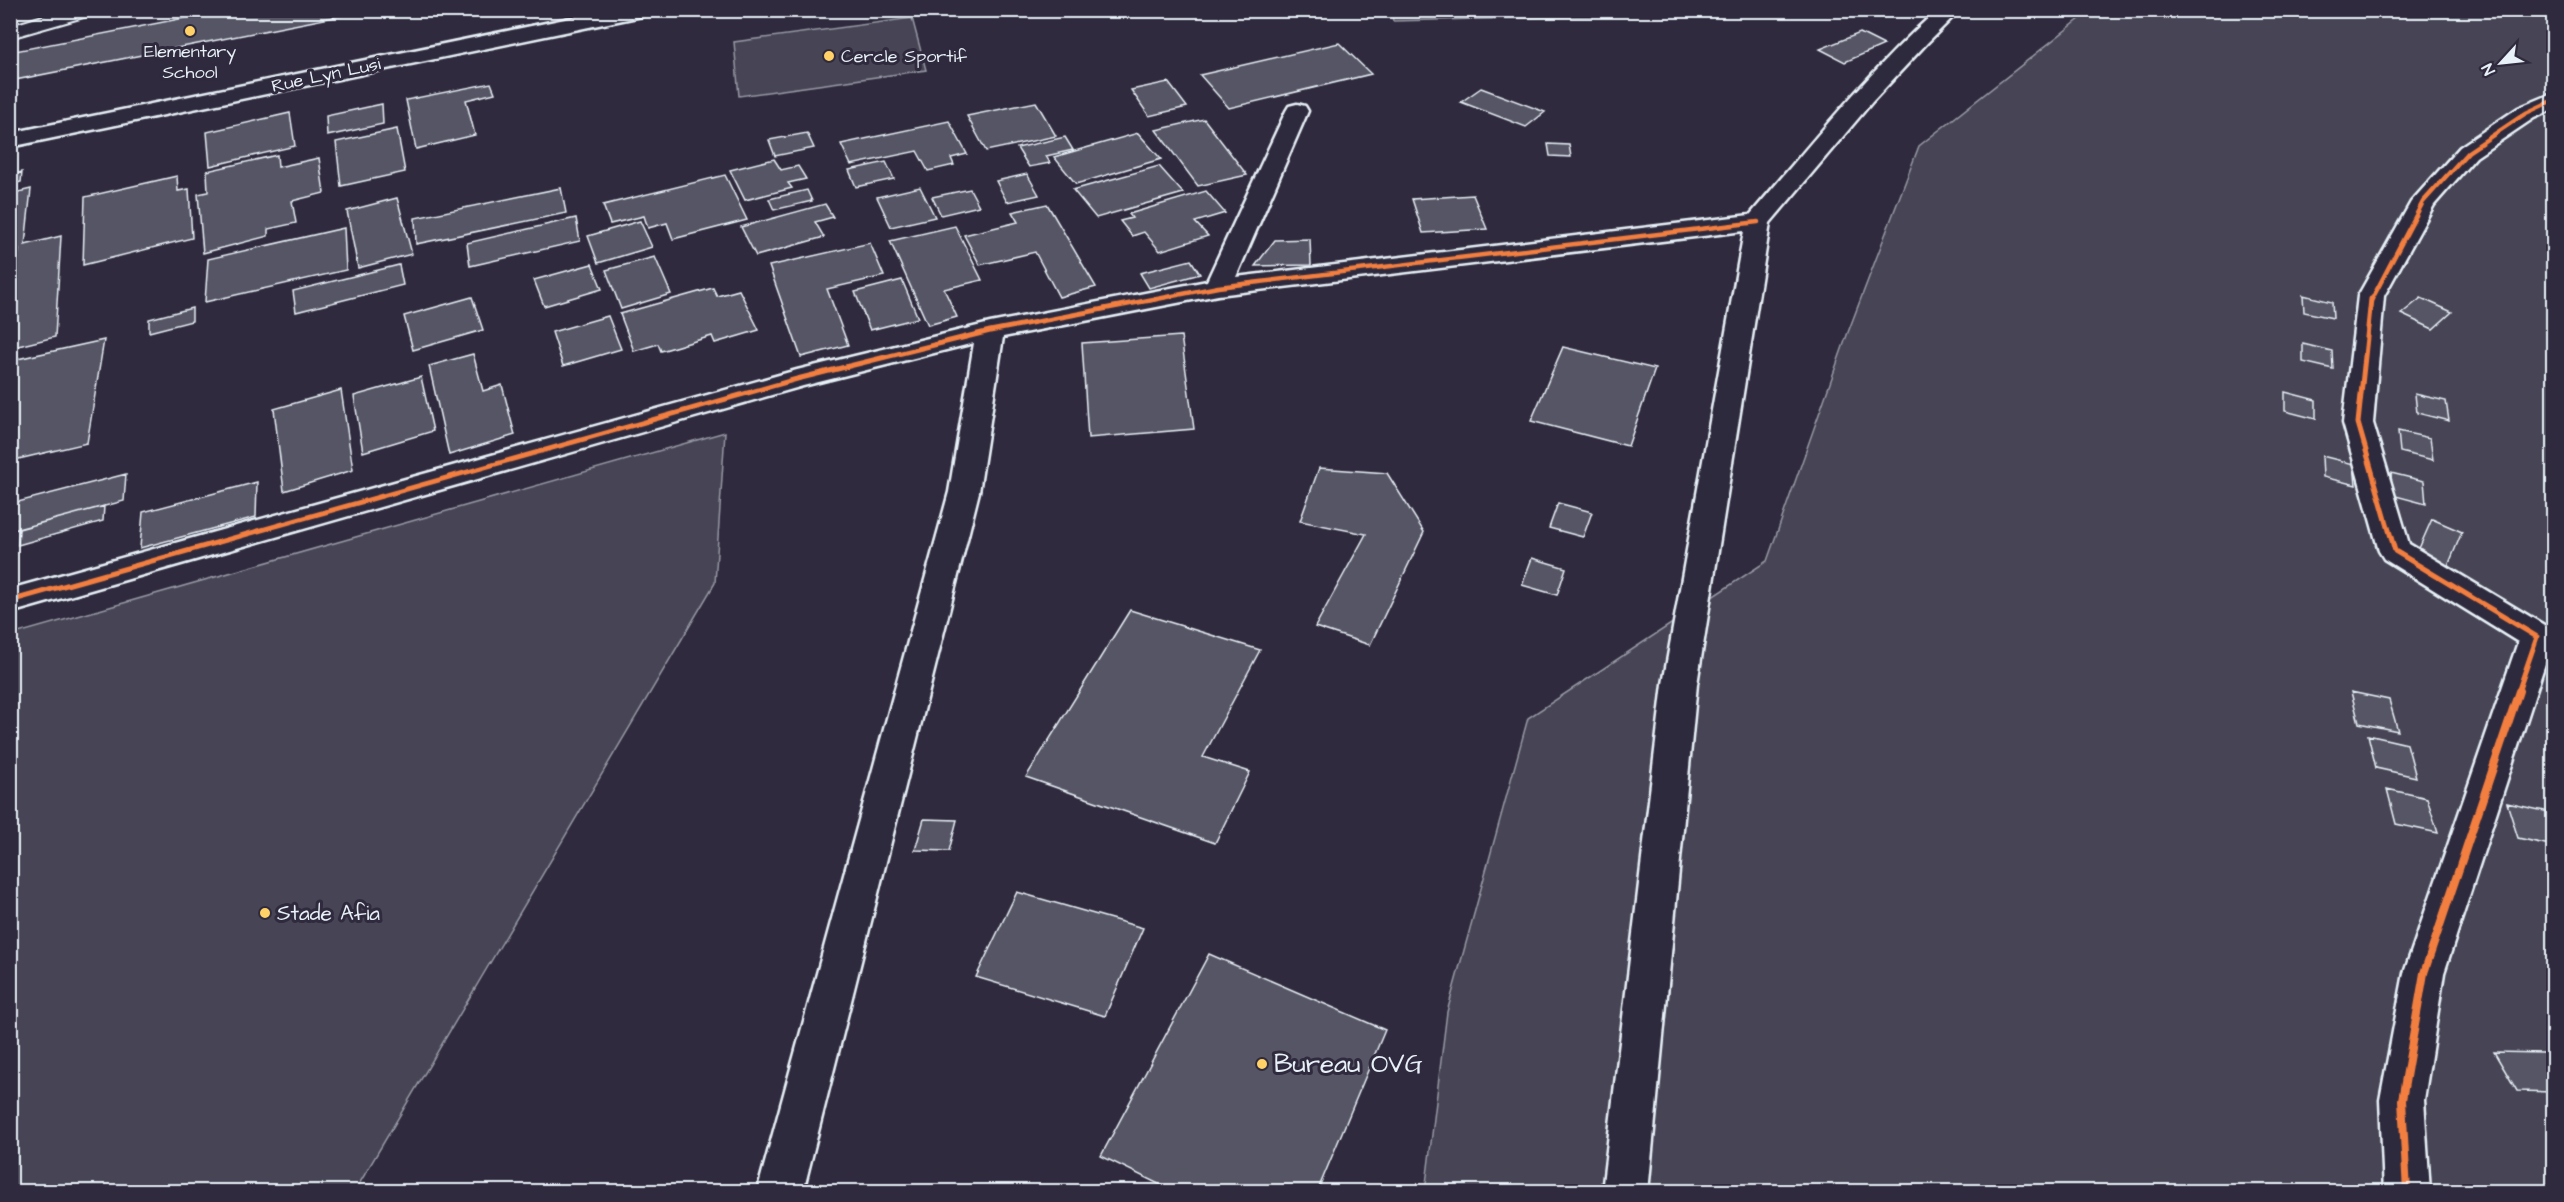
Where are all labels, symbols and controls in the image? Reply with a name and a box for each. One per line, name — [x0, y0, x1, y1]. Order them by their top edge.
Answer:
marker: Elementary School — [183, 24, 197, 38]
north arrow — [2471, 33, 2531, 93]
place label: Elementary School — [144, 39, 236, 85]
place label: Cercle Sportif — [841, 44, 967, 69]
marker: Cercle Sportif — [822, 49, 836, 63]
street label: Rue Lyn Lusi — [269, 51, 383, 100]
text: N — [2476, 60, 2501, 79]
place label: Stade Afia — [277, 899, 380, 928]
marker: Stade Afia — [258, 906, 272, 920]
place label: Bureau OVG — [1274, 1046, 1423, 1082]
marker: Bureau OVG — [1255, 1057, 1269, 1071]

